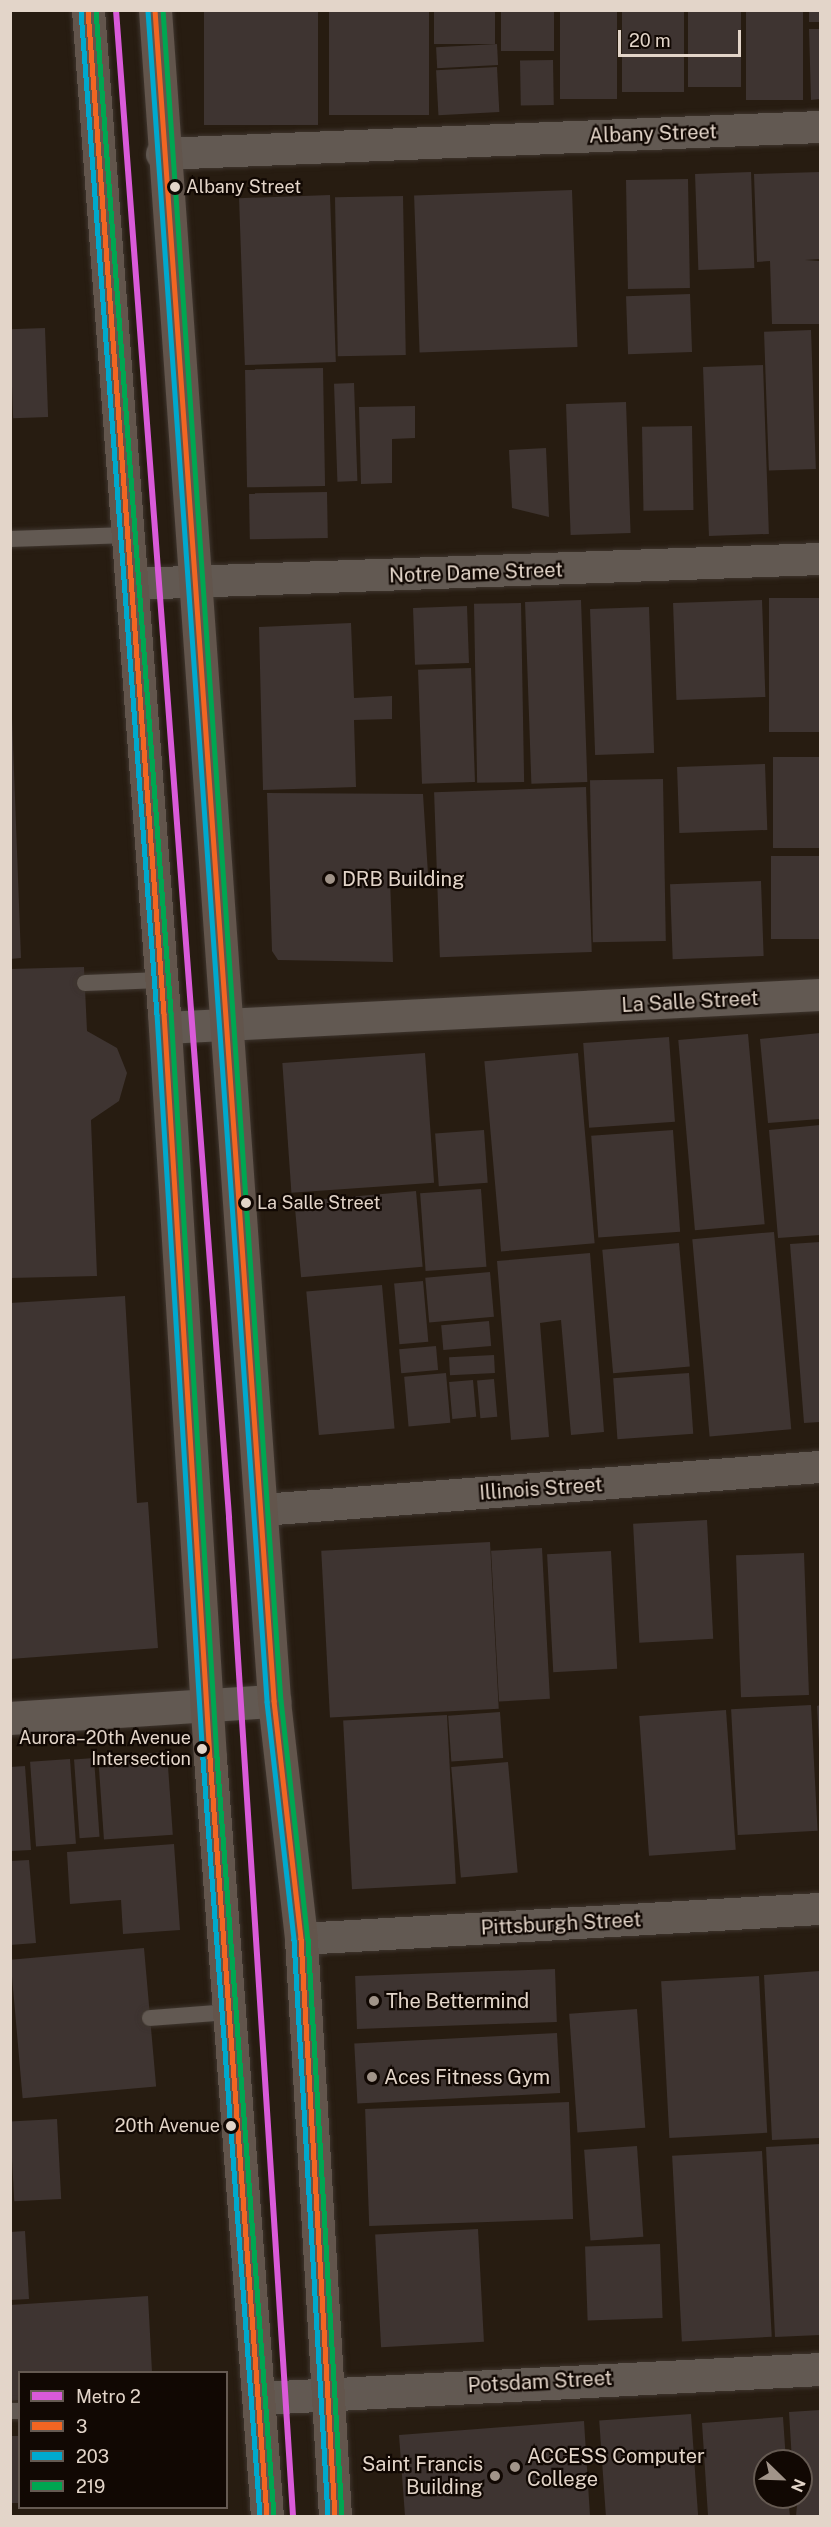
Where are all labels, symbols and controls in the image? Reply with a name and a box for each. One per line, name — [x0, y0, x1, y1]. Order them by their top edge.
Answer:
scale bar — [621, 18, 744, 56]
text: 20 m — [629, 30, 671, 51]
street label: Albany Street — [589, 120, 717, 148]
place label: Albany Street — [186, 176, 301, 198]
marker: Albany Street — [169, 181, 181, 193]
street label: Notre Dame Street — [389, 558, 563, 588]
place label: DRB Building — [342, 867, 465, 891]
marker: DRB Building — [323, 872, 337, 886]
street label: La Salle Street — [621, 986, 759, 1018]
place label: La Salle Street — [257, 1192, 381, 1214]
marker: La Salle Street — [240, 1197, 252, 1209]
street label: Illinois Street — [478, 1473, 604, 1505]
place label: Aurora–20th Avenue Intersection — [19, 1728, 191, 1770]
marker: Aurora–20th Avenue Intersection — [196, 1743, 208, 1755]
street label: Pittsburgh Street — [480, 1908, 642, 1940]
place label: The Bettermind — [386, 1989, 529, 2013]
marker: The Bettermind — [367, 1994, 381, 2008]
place label: Aces Fitness Gym — [384, 2065, 550, 2089]
marker: Aces Fitness Gym — [365, 2070, 379, 2084]
place label: 20th Avenue — [115, 2115, 220, 2137]
marker: 20th Avenue — [225, 2120, 237, 2132]
street label: Potsdam Street — [467, 2366, 613, 2398]
legend — [18, 2371, 228, 2509]
text: Metro 2 — [76, 2386, 141, 2407]
text: 3 — [76, 2416, 87, 2437]
place label: ACCESS Computer College — [527, 2444, 705, 2491]
text: 203 — [76, 2446, 109, 2467]
north arrow — [753, 2449, 813, 2509]
place label: Saint Francis Building — [362, 2452, 483, 2499]
marker: ACCESS Computer College — [508, 2460, 522, 2474]
marker: Saint Francis Building — [488, 2469, 502, 2483]
text: 219 — [76, 2476, 105, 2497]
text: N — [787, 2476, 809, 2495]

